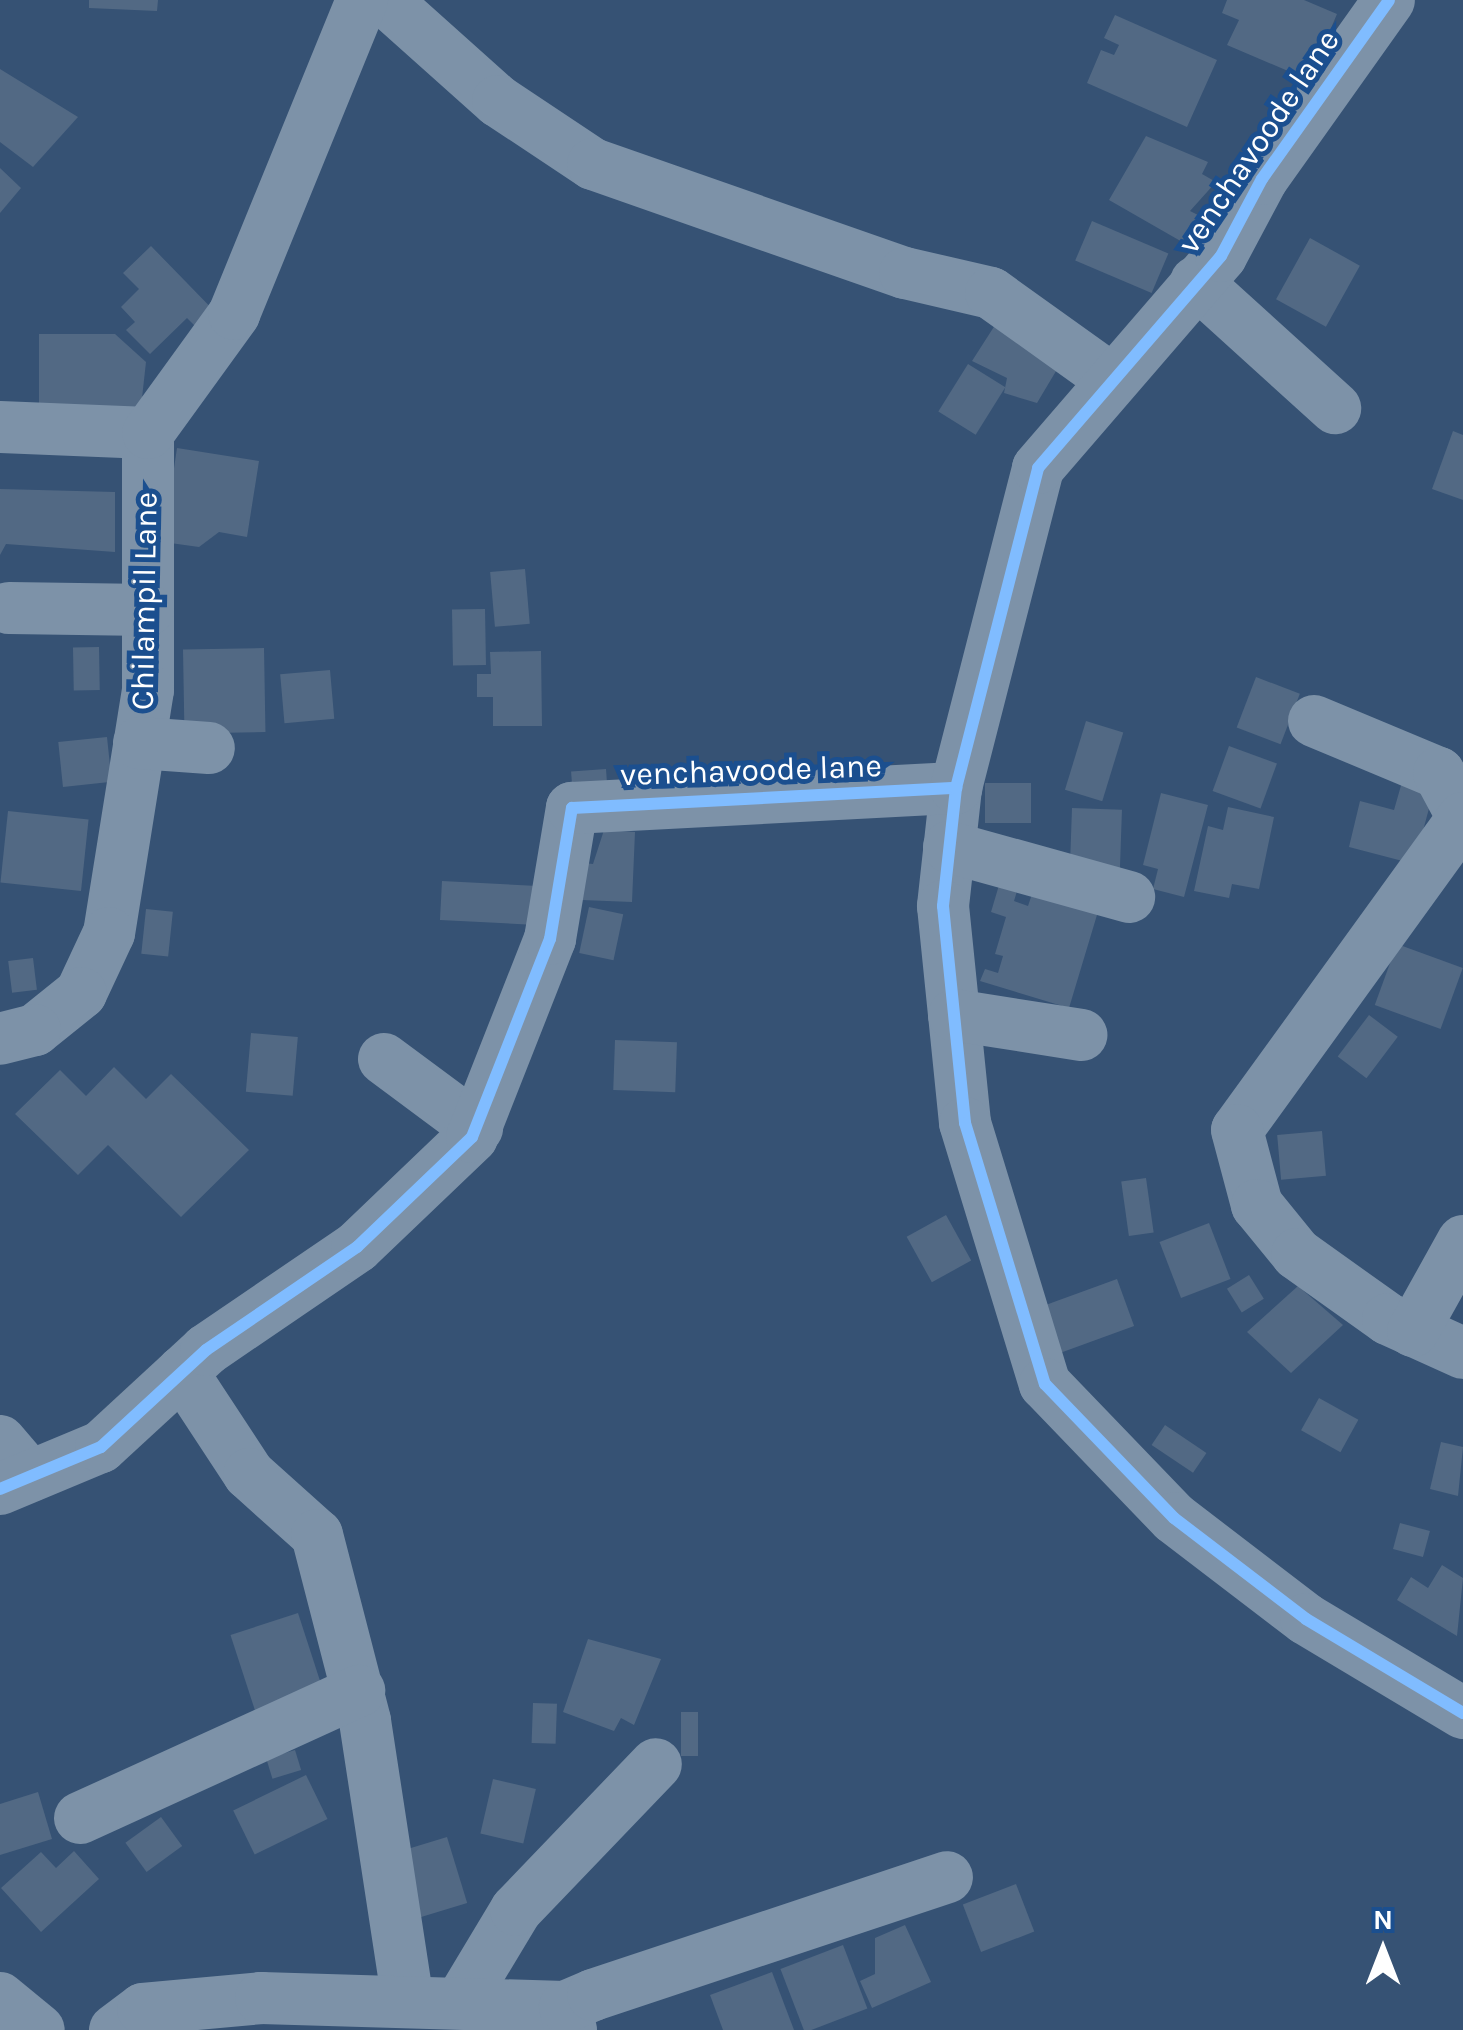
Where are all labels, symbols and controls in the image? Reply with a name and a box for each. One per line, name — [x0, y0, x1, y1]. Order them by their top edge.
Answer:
street label: venchavoode lane — [1170, 23, 1348, 261]
street label: Chilampil Lane — [124, 492, 166, 710]
street label: venchavoode lane — [620, 747, 882, 795]
north arrow — [1333, 1900, 1433, 2000]
text: N — [1373, 1903, 1393, 1936]

